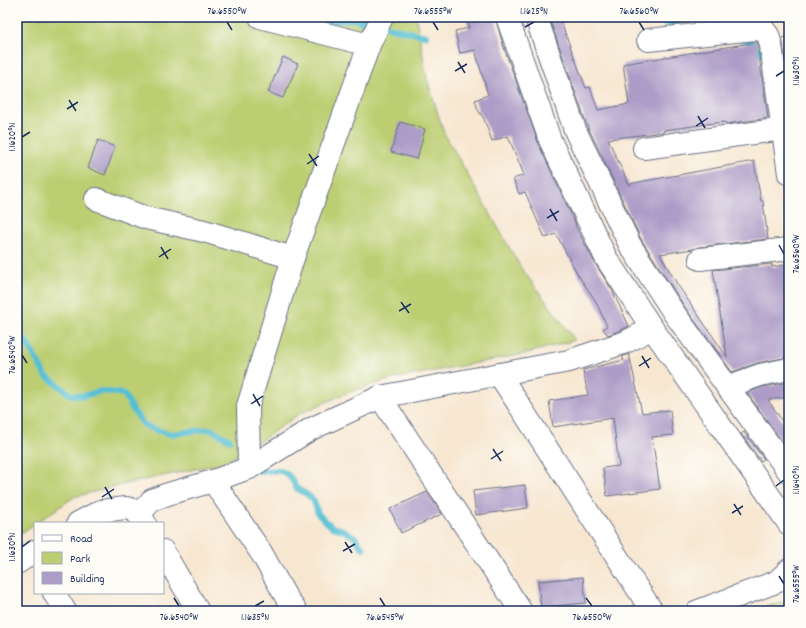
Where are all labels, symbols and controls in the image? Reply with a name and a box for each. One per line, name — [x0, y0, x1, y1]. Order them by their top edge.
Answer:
text: 76.6550°W — [208, 5, 247, 19]
text: 76.6555°W — [414, 5, 452, 19]
text: 1.1625°N — [520, 5, 548, 19]
text: 76.6560°W — [619, 5, 659, 19]
text: 1.1630°N — [790, 56, 804, 85]
text: 1.1620°N — [6, 122, 20, 151]
text: 76.6560°W — [790, 234, 804, 274]
text: 76.6540°W — [6, 336, 20, 374]
text: 1.1640°N — [790, 466, 804, 494]
legend — [34, 522, 164, 594]
text: Road — [70, 531, 92, 548]
text: 1.1630°N — [6, 532, 20, 561]
text: Park — [70, 551, 91, 568]
text: 76.6555°W — [790, 565, 804, 603]
text: Building — [70, 571, 105, 588]
text: 76.6540°W — [160, 611, 198, 625]
text: 1.1635°N — [241, 611, 269, 625]
text: 76.6545°W — [366, 611, 404, 625]
text: 76.6550°W — [573, 611, 612, 625]

